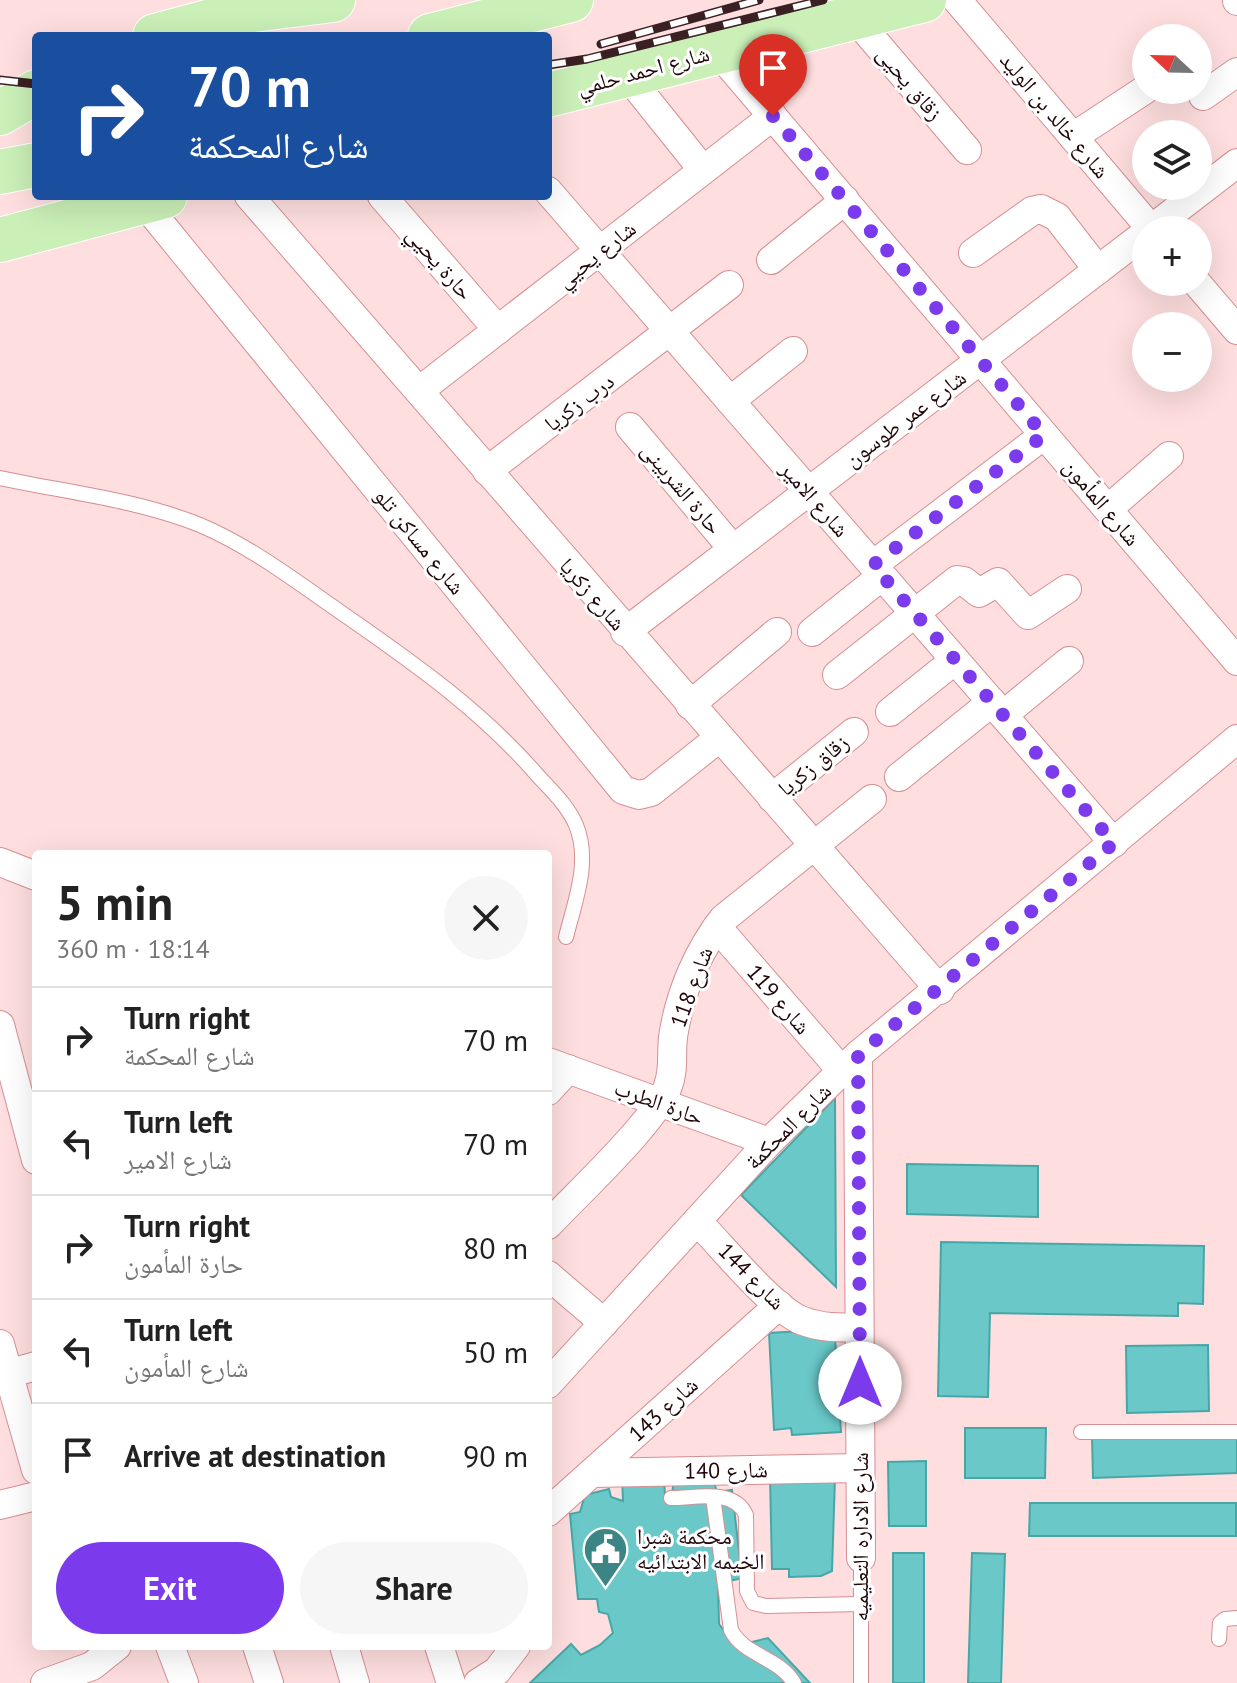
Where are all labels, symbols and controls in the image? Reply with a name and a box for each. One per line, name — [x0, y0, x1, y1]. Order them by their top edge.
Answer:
north arrow — [1132, 24, 1212, 104]
map controls — [1132, 24, 1212, 392]
pin — [739, 34, 807, 116]
street label: شارع احمد حلمي — [574, 39, 713, 105]
street label: زقاق يحيى — [871, 40, 949, 126]
icon: arrive — [751, 46, 795, 90]
street label: شارع خالد بن الوليد — [994, 46, 1116, 184]
text: 70 m — [188, 50, 311, 122]
icon: right — [56, 64, 160, 168]
button: layers — [1132, 120, 1212, 200]
text: شارع المحكمة — [188, 121, 369, 168]
street label: شارع يحيي — [551, 214, 643, 296]
button: + — [1132, 216, 1212, 296]
street label: حارة يحيي — [398, 221, 479, 308]
button: − — [1132, 312, 1212, 392]
street label: شارع عمر طوسون — [839, 363, 971, 473]
street label: درب زكريا — [539, 367, 619, 437]
street label: حارة الشربينى — [635, 436, 729, 540]
street label: شارع المأمون — [1057, 453, 1147, 551]
street label: شارع الامير — [774, 455, 855, 543]
street label: شارع مساكن تلو — [369, 482, 471, 600]
street label: شارع زكريا — [554, 552, 632, 636]
street label: زقاق زكريا — [772, 728, 854, 802]
text: 5 min — [56, 871, 173, 933]
button: close — [444, 876, 528, 960]
text: 360 m · 18:14 — [56, 932, 210, 965]
street label: شارع 118 — [664, 943, 718, 1031]
street label: شارع 119 — [741, 958, 817, 1040]
text: Turn right — [124, 998, 250, 1037]
icon: right — [56, 1017, 100, 1061]
text: 70 m — [463, 1020, 528, 1059]
text: شارع المحكمة — [124, 1039, 255, 1072]
street label: حارة الطرب — [611, 1073, 707, 1131]
street label: شارع المحكمة — [739, 1077, 837, 1175]
text: Turn left — [124, 1102, 232, 1141]
icon: left — [56, 1121, 100, 1165]
text: 70 m — [463, 1124, 528, 1163]
text: شارع الامير — [124, 1143, 232, 1176]
text: Turn right — [124, 1206, 250, 1245]
icon: right — [56, 1225, 100, 1269]
text: 80 m — [463, 1228, 528, 1267]
street label: شارع 144 — [713, 1237, 791, 1315]
text: حارة المأمون — [124, 1247, 243, 1280]
text: Turn left — [124, 1310, 232, 1349]
icon: left — [56, 1329, 100, 1373]
text: 50 m — [463, 1332, 528, 1371]
position arrow — [818, 1341, 902, 1425]
text: شارع المأمون — [124, 1351, 249, 1384]
street label: شارع 143 — [623, 1371, 703, 1447]
icon: arrive — [56, 1433, 100, 1477]
text: Arrive at destination — [124, 1436, 386, 1475]
text: 90 m — [463, 1436, 528, 1475]
street label: شارع الاداره التعليميه — [846, 1452, 874, 1622]
street label: شارع 140 — [684, 1455, 768, 1485]
place label: محكمة شبرا الخيمه الابتدائيه — [637, 1522, 765, 1575]
public building icon: محكمة شبرا الخيمه الابتدائيه — [582, 1525, 630, 1588]
button: Exit — [56, 1542, 284, 1634]
button: Share — [300, 1542, 528, 1634]

